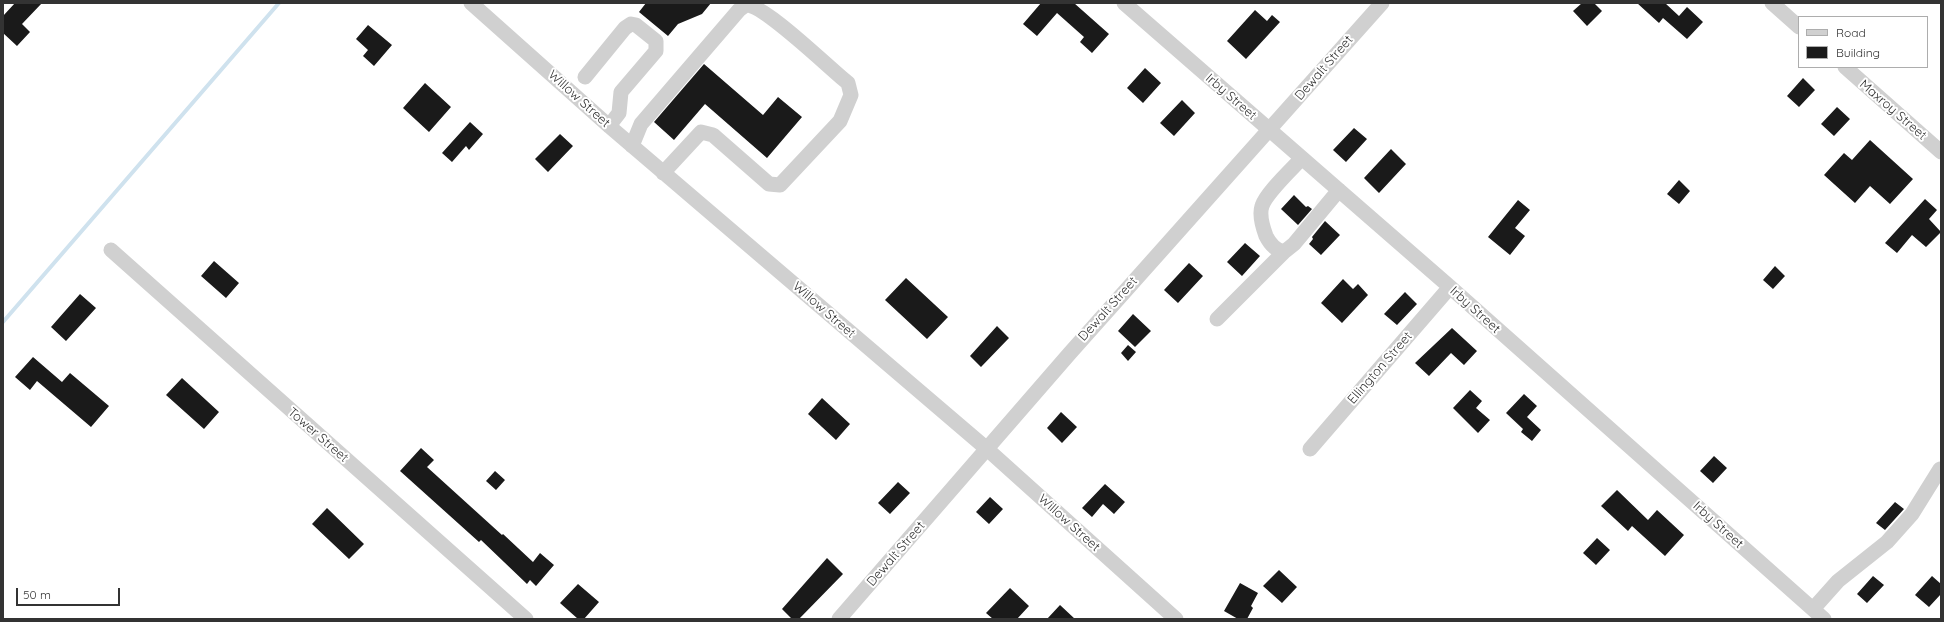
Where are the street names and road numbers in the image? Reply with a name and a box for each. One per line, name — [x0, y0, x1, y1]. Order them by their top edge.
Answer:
street label: Dewalt Street — [1292, 32, 1356, 104]
street label: Willow Street — [545, 67, 613, 131]
street label: Irby Street — [1202, 71, 1260, 123]
street label: Maxroy Street — [1856, 77, 1930, 143]
street label: Dewalt Street — [1075, 274, 1141, 344]
street label: Willow Street — [789, 279, 859, 341]
street label: Irby Street — [1447, 283, 1503, 337]
street label: Ellington Street — [1344, 329, 1416, 407]
street label: Tower Street — [284, 404, 352, 466]
street label: Willow Street — [1035, 491, 1103, 555]
street label: Irby Street — [1690, 498, 1746, 552]
street label: Dewalt Street — [864, 518, 928, 590]

